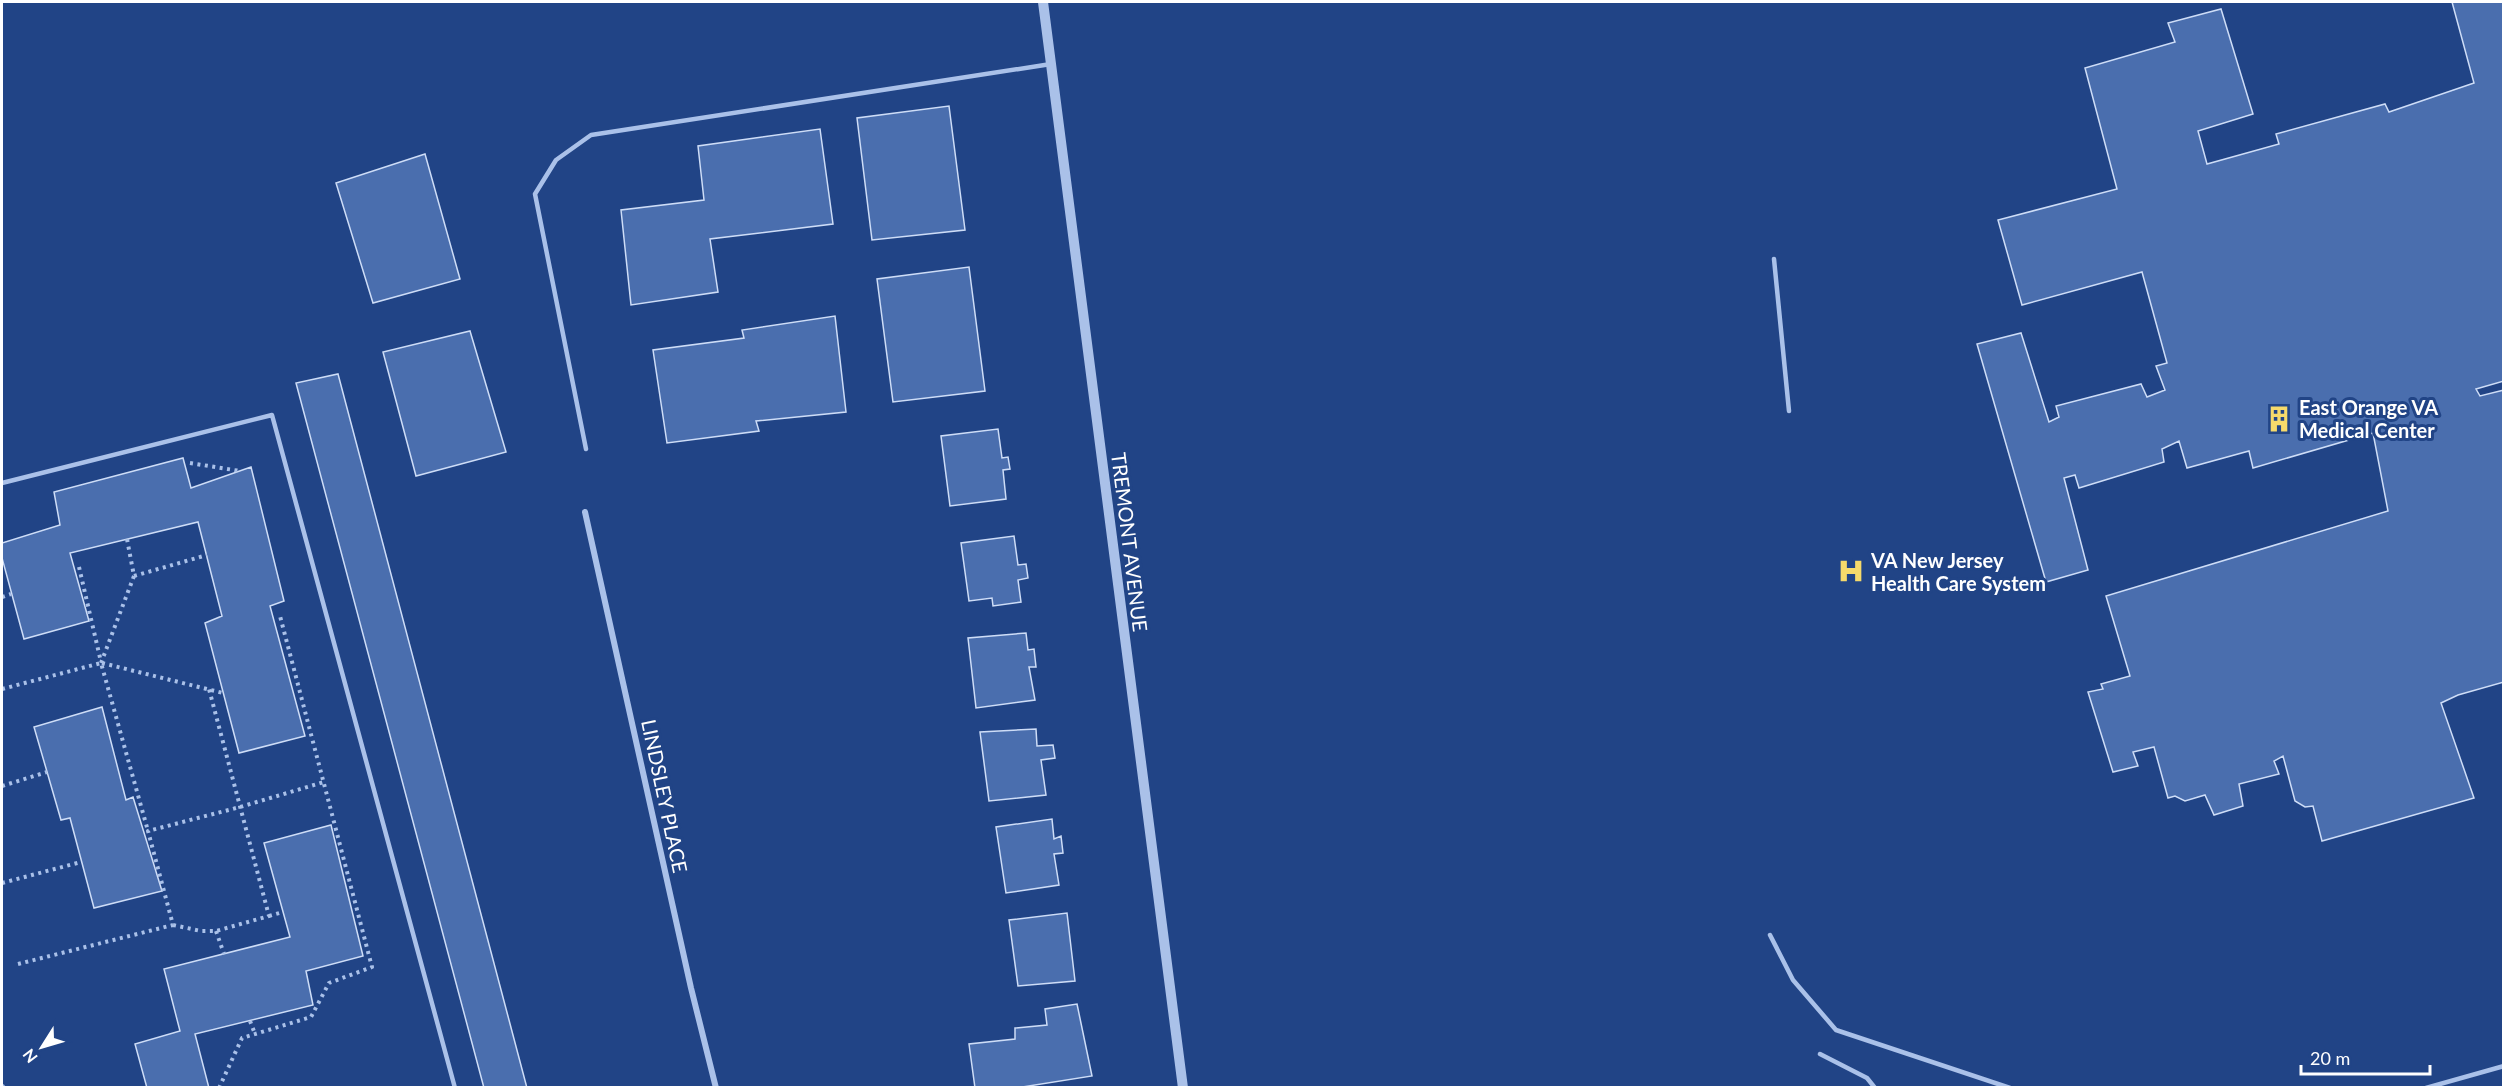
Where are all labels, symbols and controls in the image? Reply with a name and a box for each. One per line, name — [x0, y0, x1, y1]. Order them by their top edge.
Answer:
place label: East Orange VA Medical Center — [2299, 395, 2438, 442]
building icon: East Orange VA Medical Center — [2264, 404, 2294, 434]
street label: TREMONT AVENUE — [1107, 451, 1153, 633]
place label: VA New Jersey Health Care System — [1870, 548, 2046, 595]
hospital icon: VA New Jersey Health Care System — [1836, 556, 1866, 586]
street label: LINDSLEY PLACE — [637, 717, 693, 875]
north arrow — [12, 1017, 72, 1077]
scale bar — [2301, 1038, 2430, 1076]
text: N — [18, 1046, 41, 1067]
text: 20 m — [2310, 1047, 2350, 1069]

